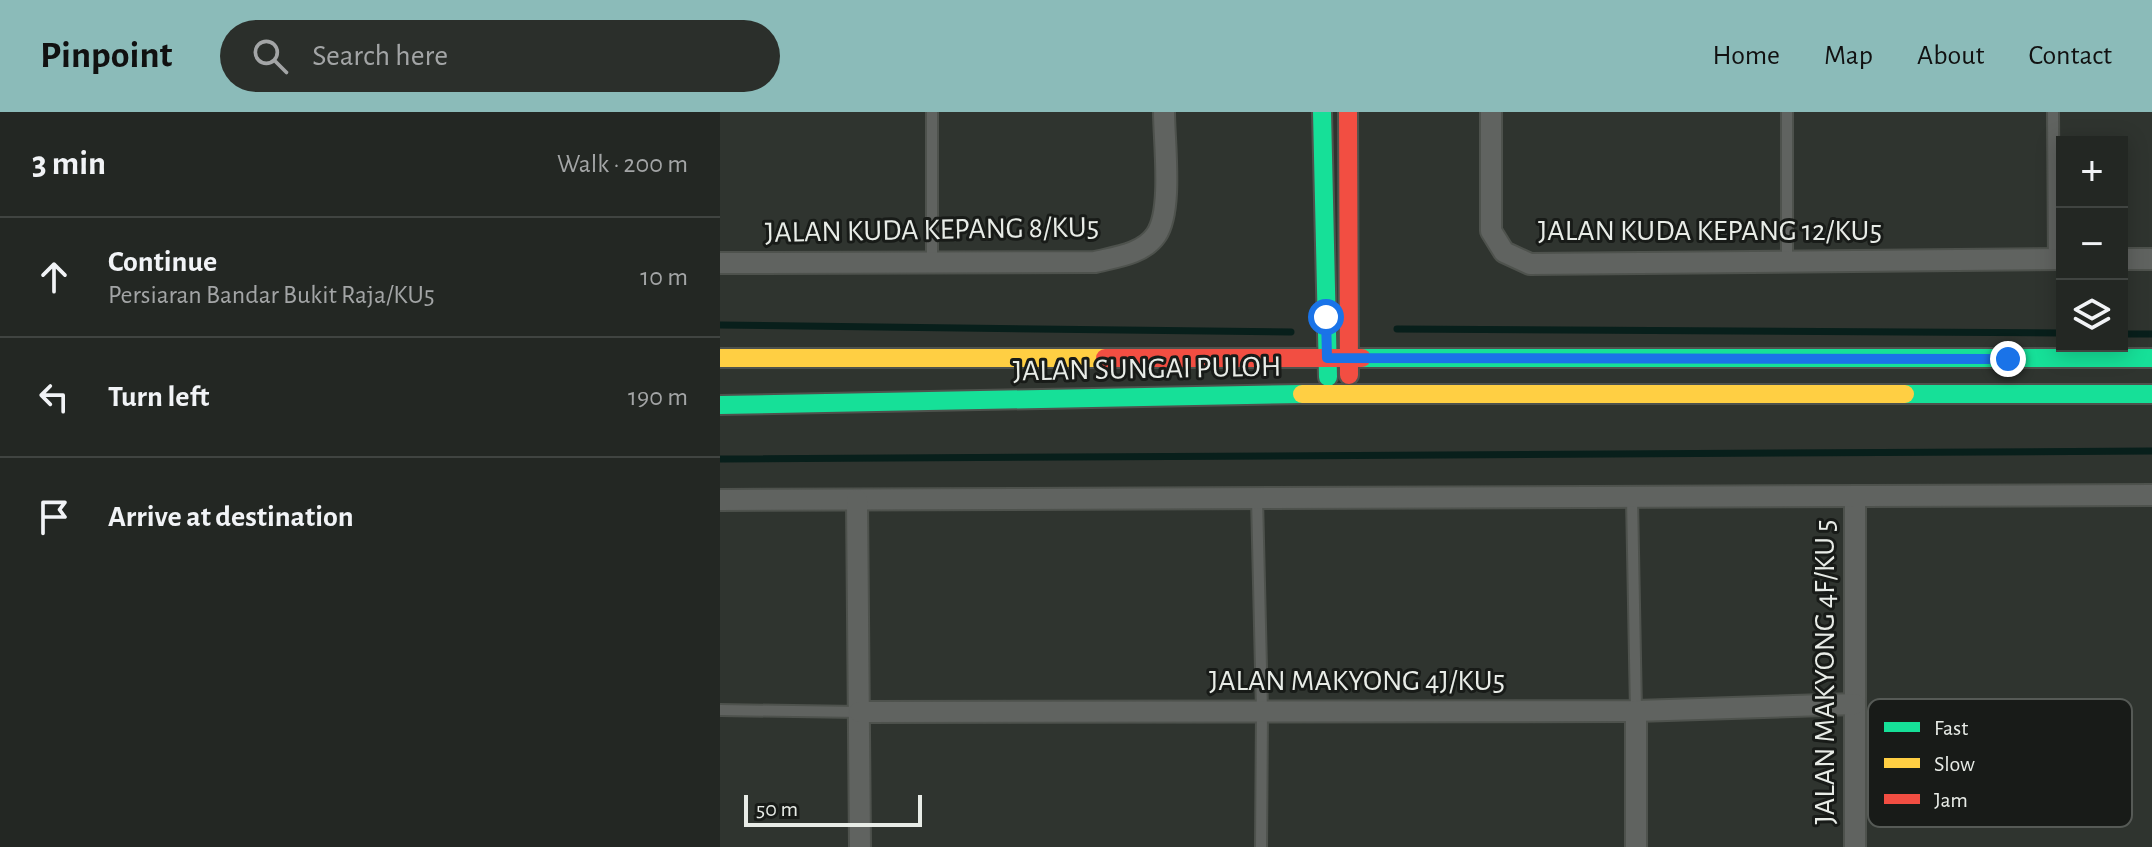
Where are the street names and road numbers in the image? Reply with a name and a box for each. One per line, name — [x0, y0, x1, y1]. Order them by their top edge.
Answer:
street label: JALAN KUDA KEPANG 8/KU5 — [765, 212, 1099, 248]
street label: JALAN KUDA KEPANG 12/KU5 — [1538, 216, 1882, 246]
street label: JALAN SUNGAI PULOH — [1012, 352, 1282, 386]
street label: JALAN MAKYONG 4F/KU 5 — [1810, 520, 1840, 824]
street label: JALAN MAKYONG 4J/KU5 — [1209, 666, 1505, 696]

